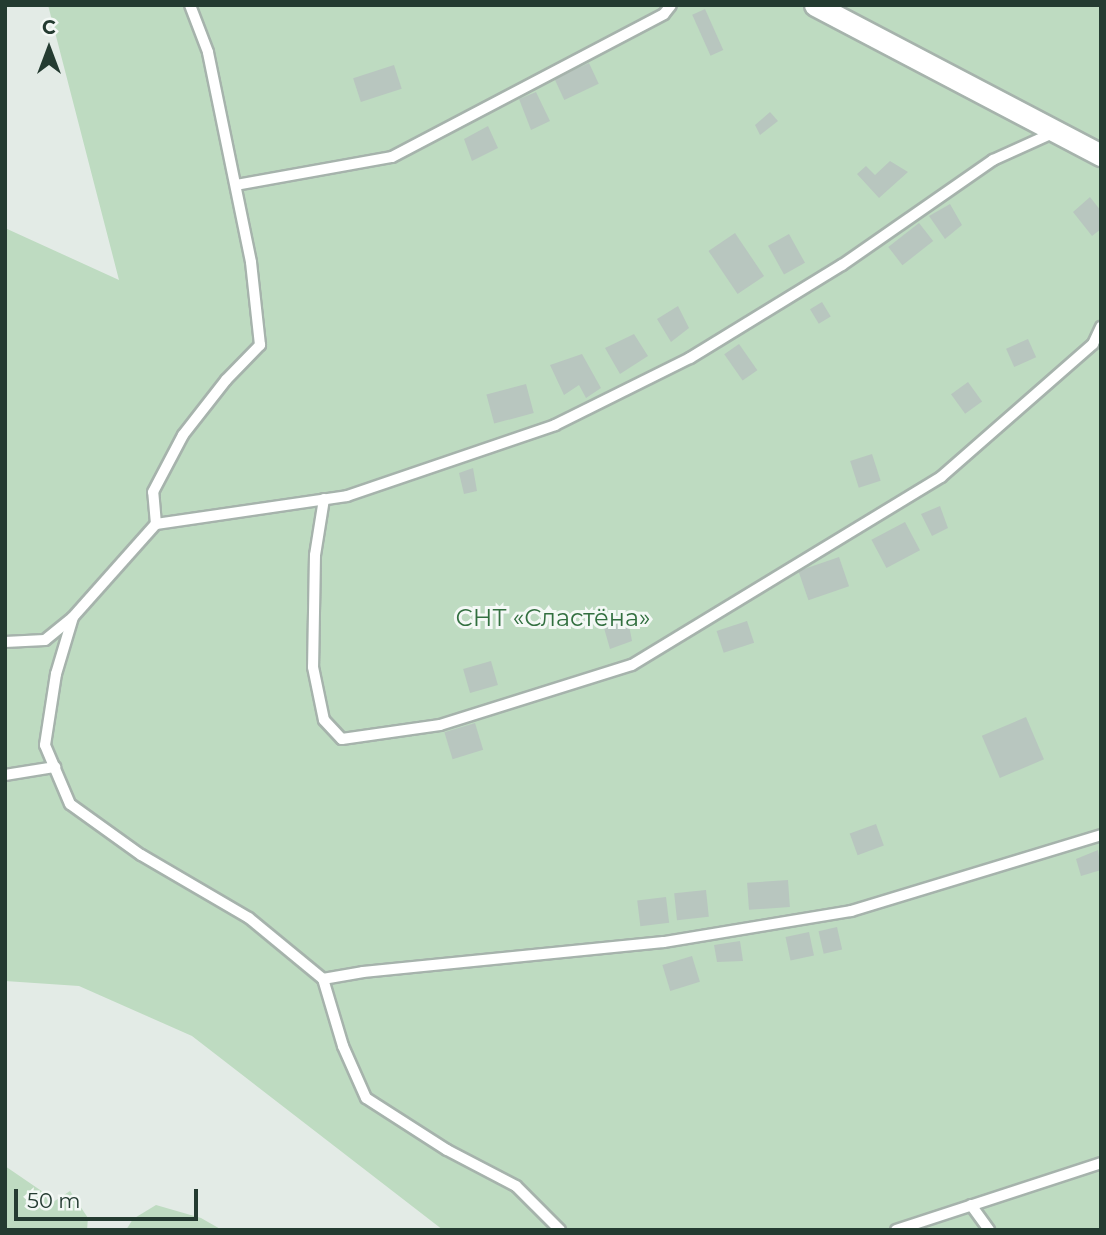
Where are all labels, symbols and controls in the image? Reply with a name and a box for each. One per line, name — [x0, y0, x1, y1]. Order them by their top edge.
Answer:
north arrow — [14, 14, 84, 84]
text: С — [42, 16, 56, 39]
park label: СНТ «Сластёна» — [456, 604, 650, 632]
scale bar — [18, 1176, 201, 1220]
text: 50 m — [27, 1188, 81, 1213]

